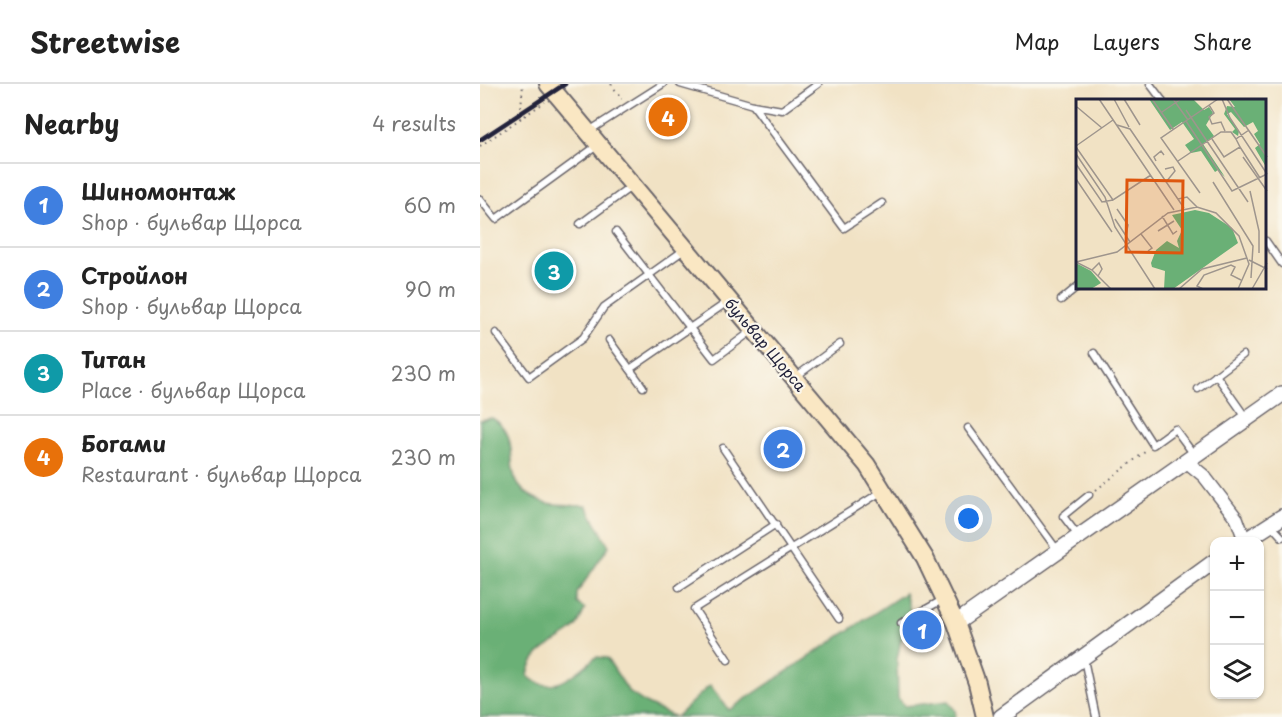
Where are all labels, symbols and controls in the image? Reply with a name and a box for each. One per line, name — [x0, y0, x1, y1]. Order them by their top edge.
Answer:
text: Streetwise — [30, 20, 180, 63]
text: Map — [1015, 25, 1059, 57]
text: Layers — [1092, 25, 1160, 57]
text: Share — [1193, 25, 1252, 57]
pin: 4 — [648, 94, 687, 140]
inset map — [1076, 99, 1267, 290]
text: Nearby — [24, 104, 119, 143]
text: 4 results — [372, 108, 456, 138]
text: Шиномонтаж — [81, 174, 235, 207]
text: 1 — [39, 190, 48, 220]
text: 60 m — [404, 190, 456, 220]
text: Shop · бульвар Щорса — [81, 207, 302, 237]
pin: 3 — [534, 248, 574, 294]
text: Стройлон — [81, 258, 188, 291]
text: 2 — [36, 274, 51, 304]
text: 90 m — [405, 274, 456, 304]
text: Shop · бульвар Щорса — [81, 291, 302, 321]
street label: бульвар Щорса — [720, 292, 813, 396]
text: Титан — [81, 342, 146, 375]
text: 3 — [37, 358, 50, 388]
text: 230 m — [391, 358, 456, 388]
text: Place · бульвар Щорса — [81, 375, 306, 405]
text: Богами — [81, 426, 166, 459]
pin: 2 — [764, 426, 802, 472]
text: 4 — [37, 442, 50, 472]
text: 230 m — [391, 442, 456, 472]
text: Restaurant · бульвар Щорса — [81, 459, 361, 489]
your location — [954, 504, 983, 533]
map controls — [1210, 537, 1264, 699]
button: + — [1210, 537, 1264, 591]
button: − — [1210, 591, 1264, 645]
pin: 1 — [902, 608, 942, 652]
button: layers — [1210, 645, 1264, 699]

